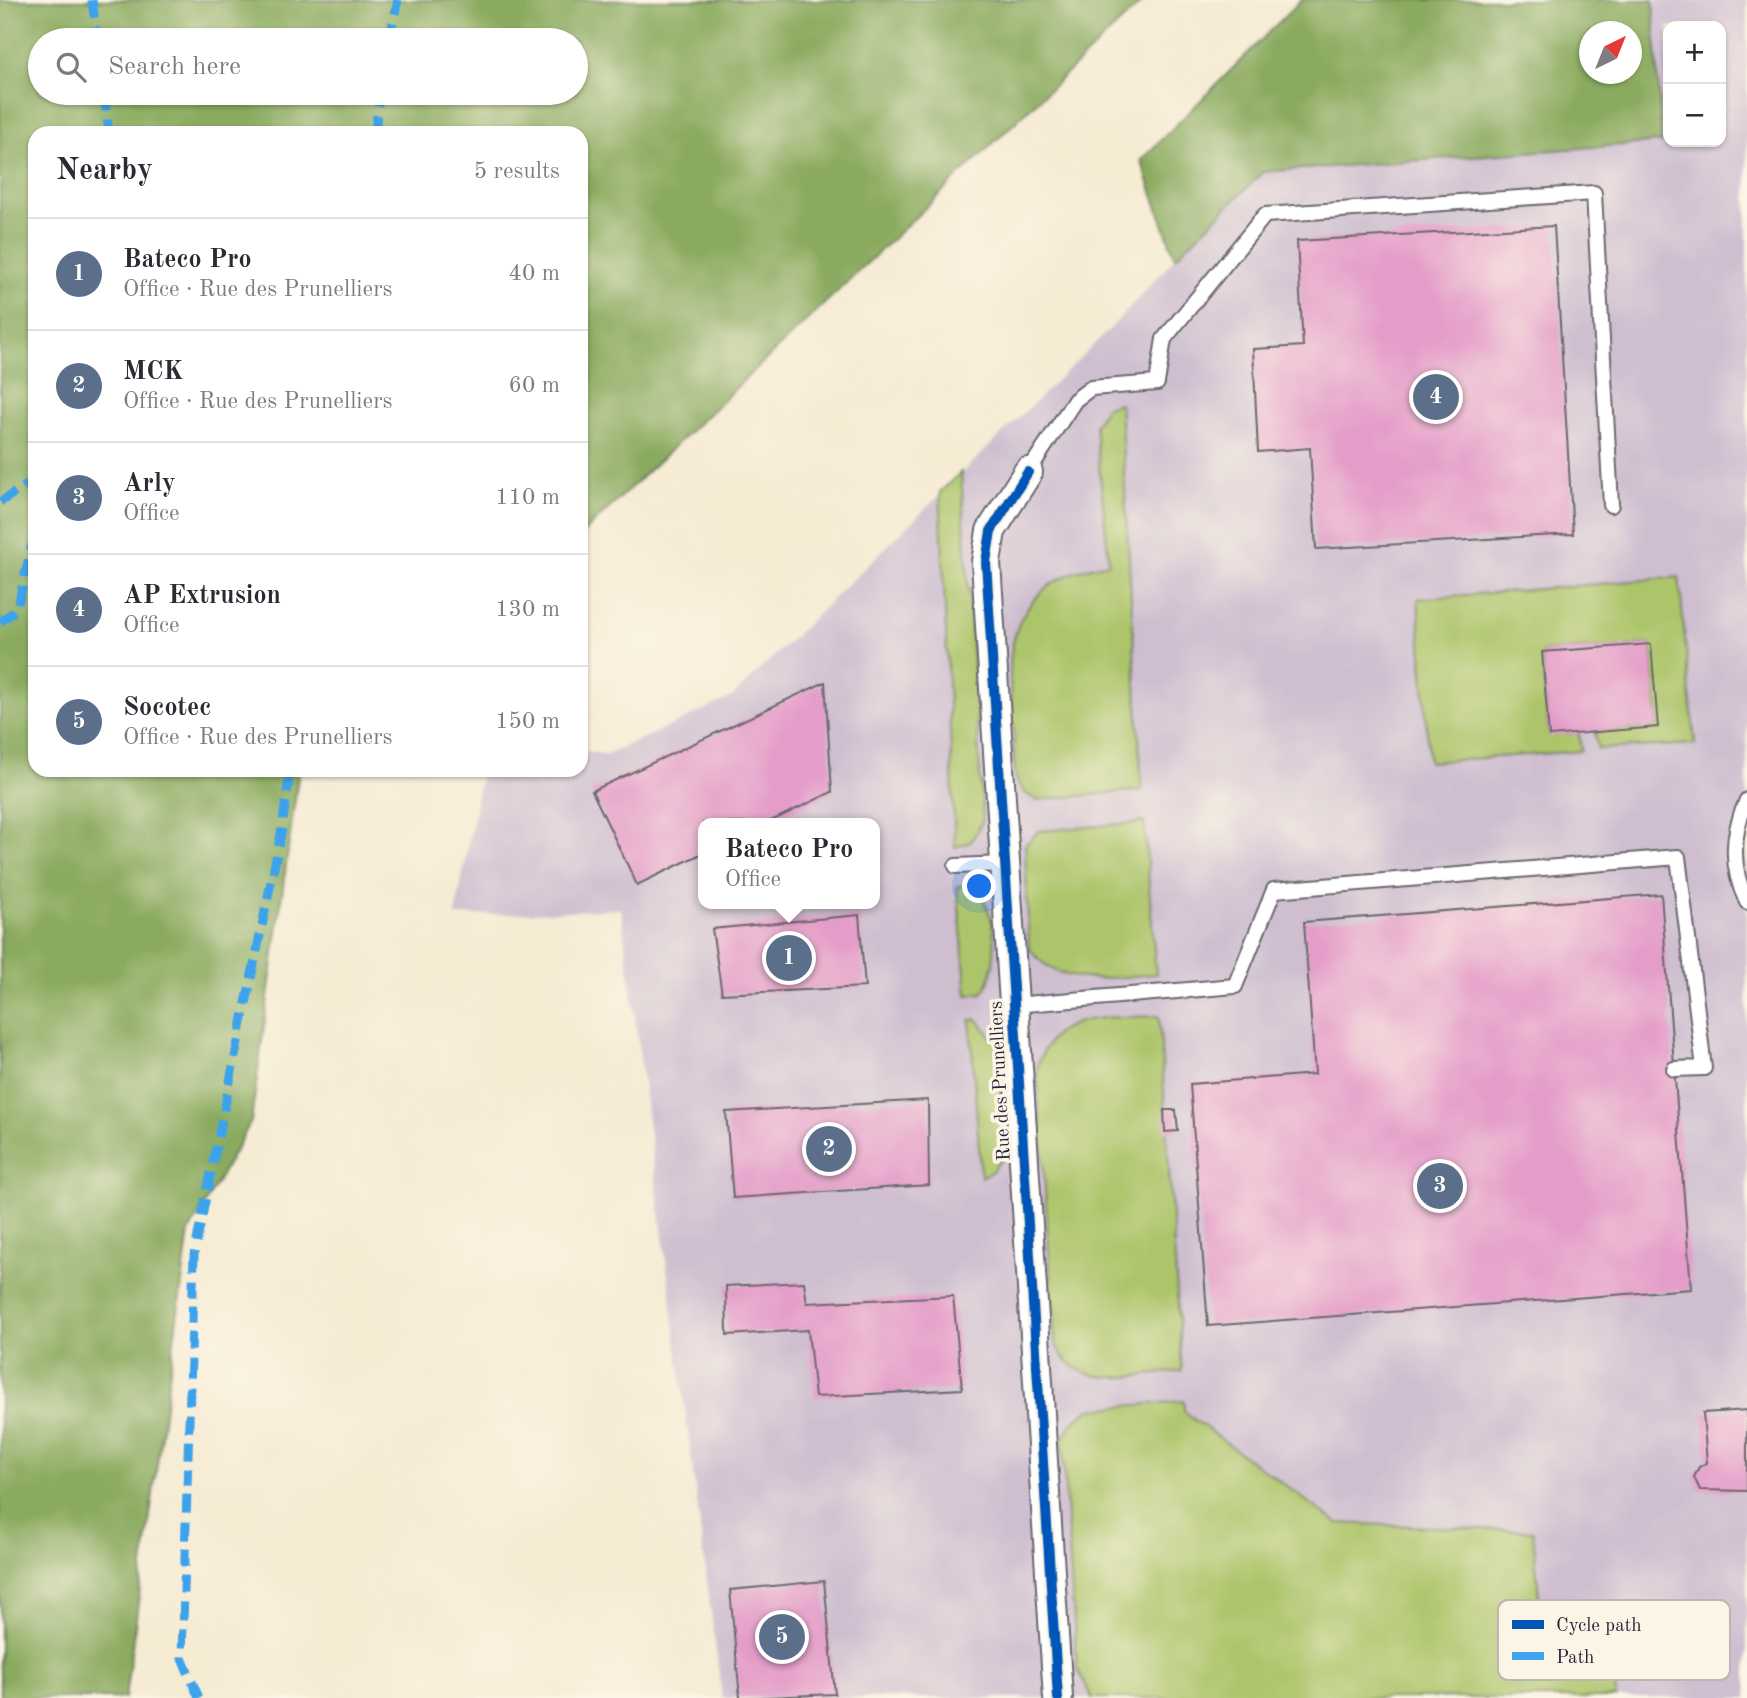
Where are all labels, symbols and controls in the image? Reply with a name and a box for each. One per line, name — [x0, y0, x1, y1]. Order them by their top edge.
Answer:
north arrow — [1579, 21, 1642, 84]
map controls — [1663, 21, 1726, 147]
button: + — [1663, 21, 1726, 84]
search box — [28, 28, 588, 105]
icon: search — [52, 48, 90, 86]
text: Search here — [108, 54, 241, 80]
button: − — [1663, 84, 1726, 147]
text: Nearby — [56, 156, 153, 186]
text: 5 results — [474, 160, 560, 183]
text: Bateco Pro — [123, 247, 252, 273]
text: 1 — [72, 262, 86, 285]
text: 40 m — [509, 262, 560, 285]
text: Office · Rue des Prunelliers — [123, 278, 393, 301]
text: MCK — [123, 359, 183, 385]
pin: 4 — [1413, 371, 1459, 423]
text: 2 — [72, 374, 86, 397]
text: 60 m — [509, 374, 560, 397]
text: Office · Rue des Prunelliers — [123, 390, 393, 413]
text: Arly — [123, 471, 176, 497]
text: 3 — [72, 486, 86, 509]
text: 110 m — [495, 486, 560, 509]
text: Office — [123, 502, 180, 525]
text: AP Extrusion — [123, 583, 281, 609]
text: 4 — [72, 598, 86, 621]
text: 130 m — [495, 598, 560, 621]
text: Office — [123, 614, 180, 637]
text: Socotec — [123, 695, 211, 721]
text: 5 — [72, 710, 86, 733]
text: 150 m — [495, 710, 560, 733]
text: Office · Rue des Prunelliers — [123, 726, 393, 749]
popup — [698, 818, 880, 909]
text: Bateco Pro — [725, 837, 853, 863]
text: Office — [725, 868, 781, 891]
your location — [962, 869, 996, 903]
pin: 1 — [766, 932, 812, 984]
street label: Rue des Prunelliers — [987, 1001, 1015, 1161]
pin: 2 — [806, 1123, 852, 1175]
pin: 3 — [1417, 1160, 1463, 1212]
legend — [1498, 1600, 1730, 1680]
pin: 5 — [759, 1611, 805, 1663]
text: Cycle path — [1556, 1617, 1642, 1636]
text: Path — [1556, 1649, 1594, 1668]

